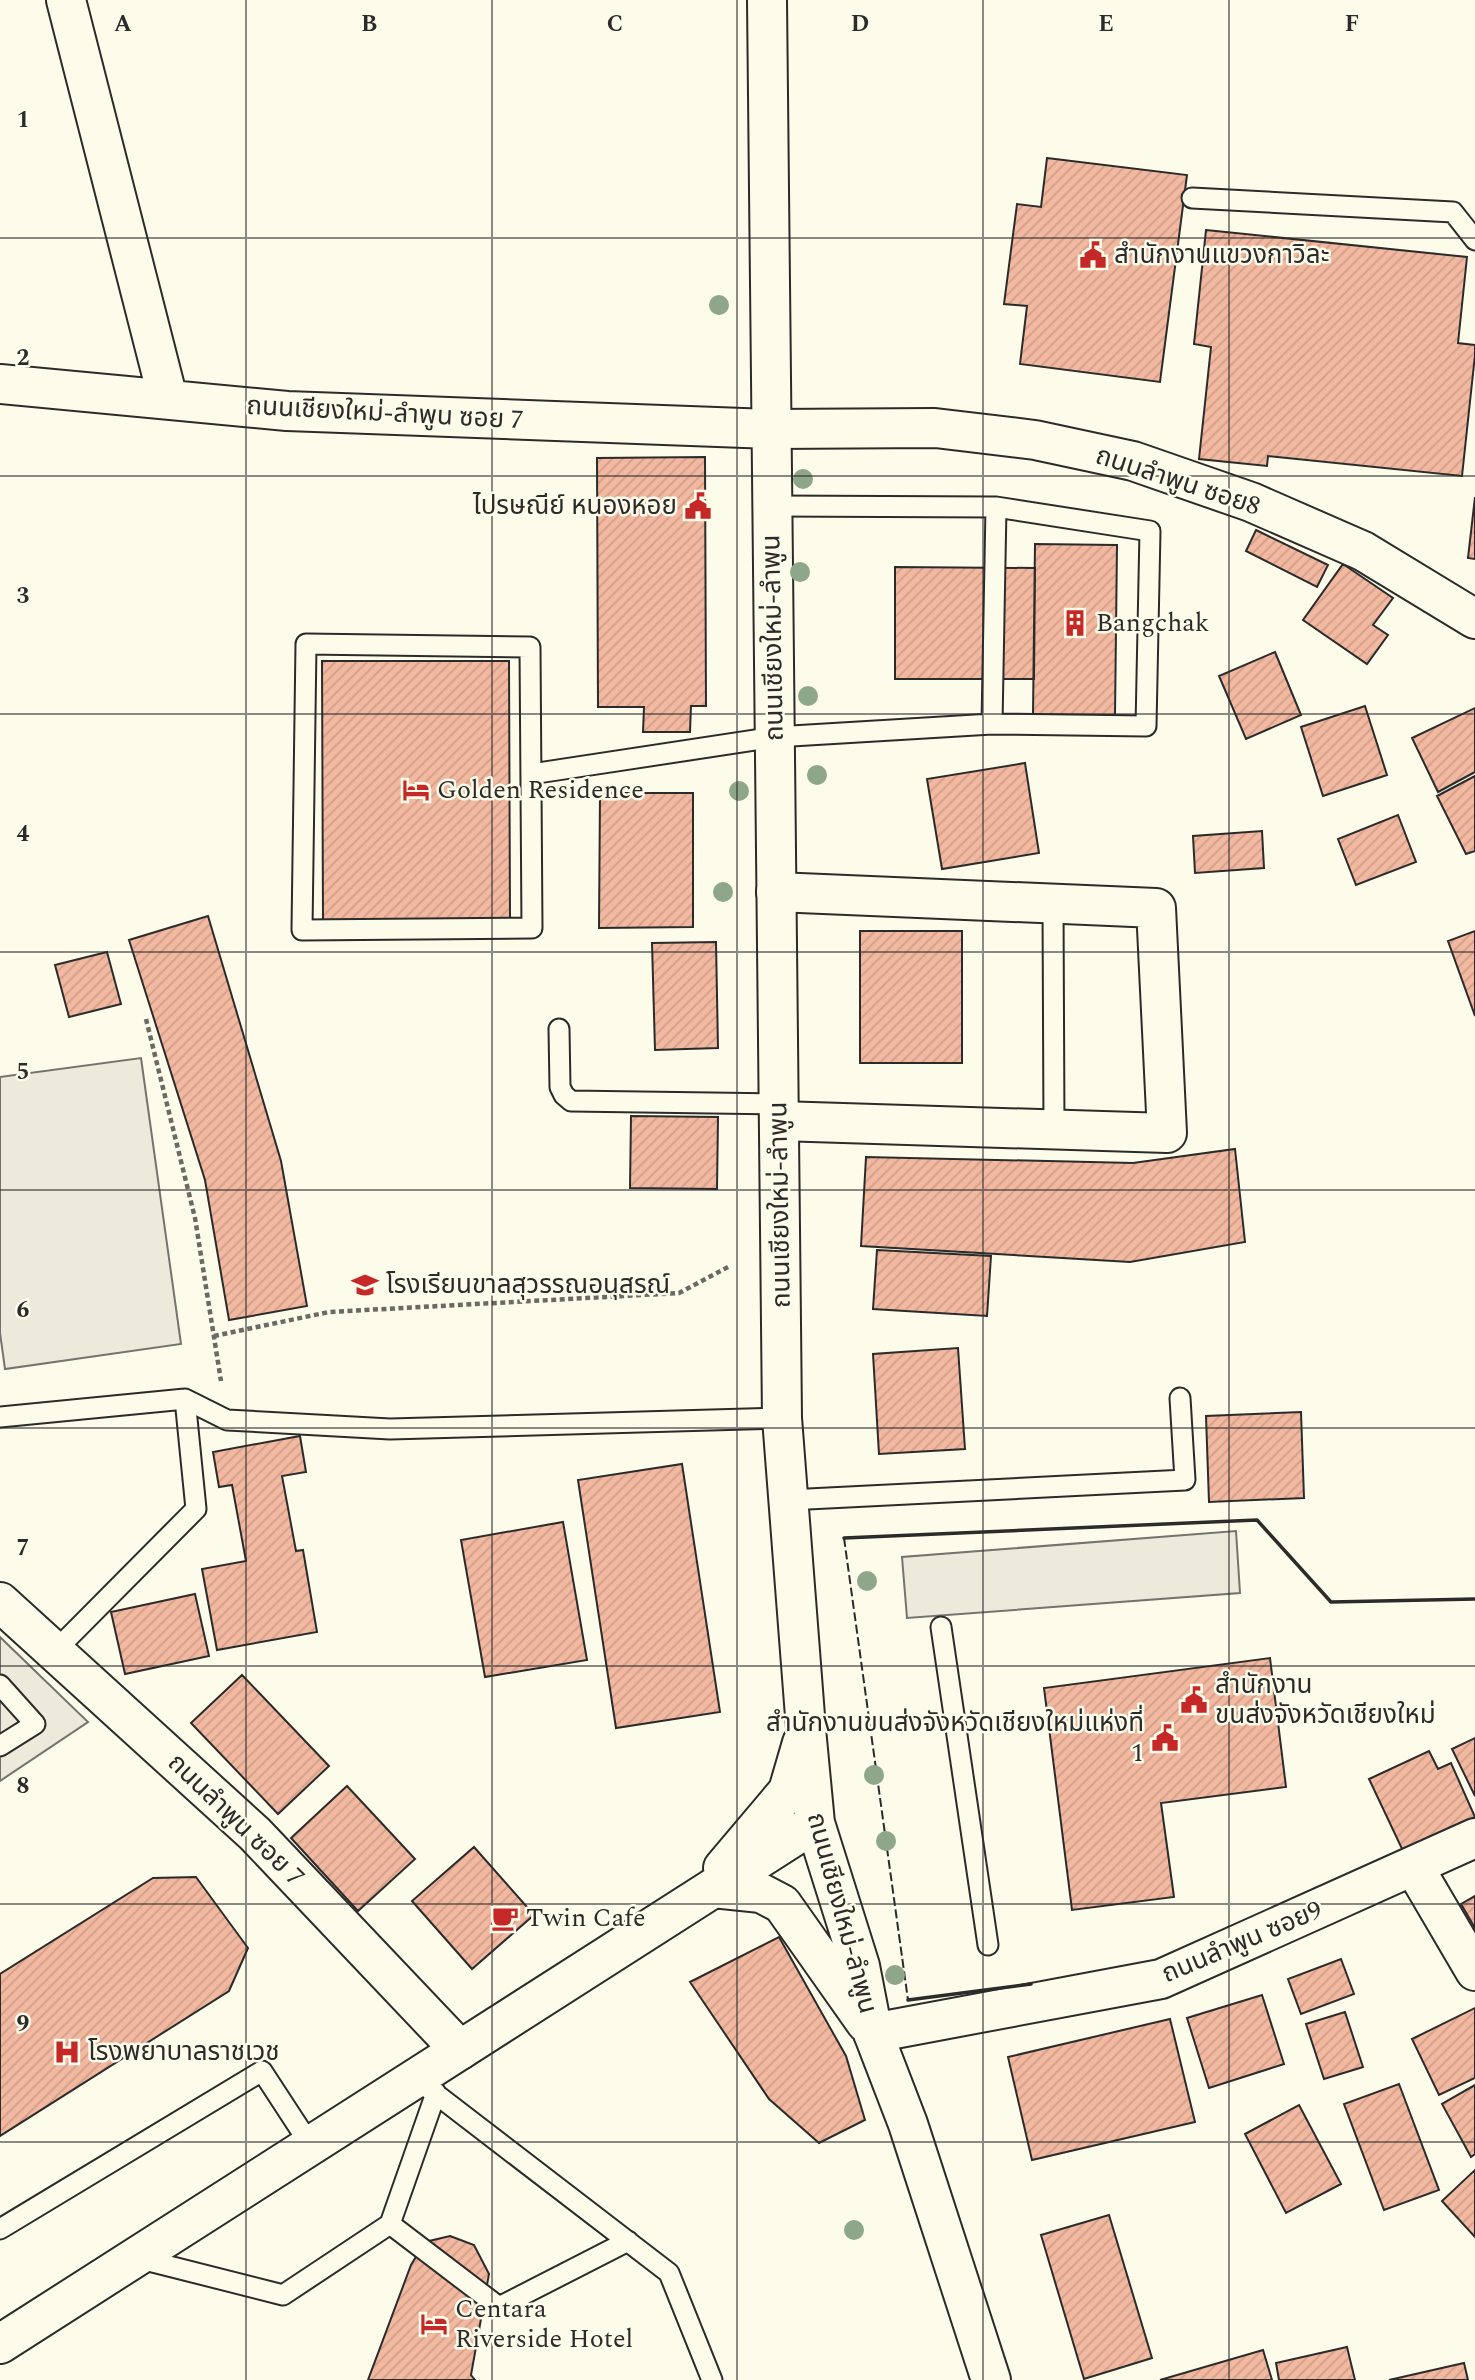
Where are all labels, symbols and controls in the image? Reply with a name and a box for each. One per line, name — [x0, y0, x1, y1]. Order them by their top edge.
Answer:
text: A — [114, 7, 132, 42]
text: B — [361, 7, 377, 42]
text: C — [607, 7, 623, 42]
text: D — [851, 7, 869, 42]
text: E — [1098, 7, 1114, 42]
text: F — [1345, 7, 1359, 42]
text: 1 — [17, 103, 29, 138]
place label: สำนักงานแขวงกาวิละ — [1114, 235, 1329, 275]
public building icon: สำนักงานแขวงกาวิละ — [1078, 240, 1108, 270]
text: 2 — [17, 341, 30, 376]
street label: ถนนเชียงใหม่-ลำพูน ซอย 7 — [245, 386, 525, 440]
street label: ถนนลำพูน ซอย8 — [1090, 436, 1266, 526]
place label: ไปรษณีย์ หนองหอย — [472, 486, 677, 526]
public building icon: ไปรษณีย์ หนองหอย — [683, 491, 713, 521]
street label: ถนนเชียงใหม่-ลำพูน — [751, 534, 795, 742]
text: 3 — [17, 579, 30, 614]
place label: Bangchak — [1096, 603, 1209, 643]
building icon: Bangchak — [1060, 608, 1090, 638]
place label: Golden Residence — [437, 770, 644, 810]
hotel icon: Golden Residence — [401, 775, 431, 805]
text: 4 — [17, 817, 30, 852]
text: 5 — [17, 1055, 29, 1090]
street label: ถนนเชียงใหม่-ลำพูน — [758, 1101, 802, 1309]
place label: โรงเรียนขาลสุวรรณอนุสรณ์ — [386, 1265, 670, 1305]
school or university icon: โรงเรียนขาลสุวรรณอนุสรณ์ — [350, 1270, 380, 1300]
text: 6 — [17, 1293, 30, 1328]
text: 7 — [17, 1531, 29, 1566]
place label: สำนักงาน ขนส่งจังหวัดเชียงใหม่ — [1215, 1665, 1436, 1735]
public building icon: สำนักงาน ขนส่งจังหวัดเชียงใหม่ — [1179, 1685, 1209, 1715]
place label: สำนักงานขนส่งจังหวัดเชียงใหม่แห่งที่ 1 — [766, 1703, 1144, 1773]
public building icon: สำนักงานขนส่งจังหวัดเชียงใหม่แห่งที่ 1 — [1150, 1723, 1180, 1753]
street label: ถนนลำพูน ซอย 7 — [158, 1744, 314, 1896]
text: 8 — [17, 1769, 29, 1804]
street label: ถนนเชียงใหม่-ลำพูน — [796, 1808, 888, 2018]
street label: ถนนลำพูน ซอย9 — [1155, 1890, 1329, 1994]
place label: Twin Cafe — [526, 1898, 646, 1938]
cafe icon: Twin Cafe — [490, 1903, 520, 1933]
text: 9 — [17, 2007, 30, 2042]
place label: โรงพยาบาลราชเวช — [88, 2032, 280, 2072]
hospital icon: โรงพยาบาลราชเวช — [52, 2037, 82, 2067]
place label: Centara Riverside Hotel — [455, 2289, 633, 2359]
hotel icon: Centara Riverside Hotel — [419, 2309, 449, 2339]

